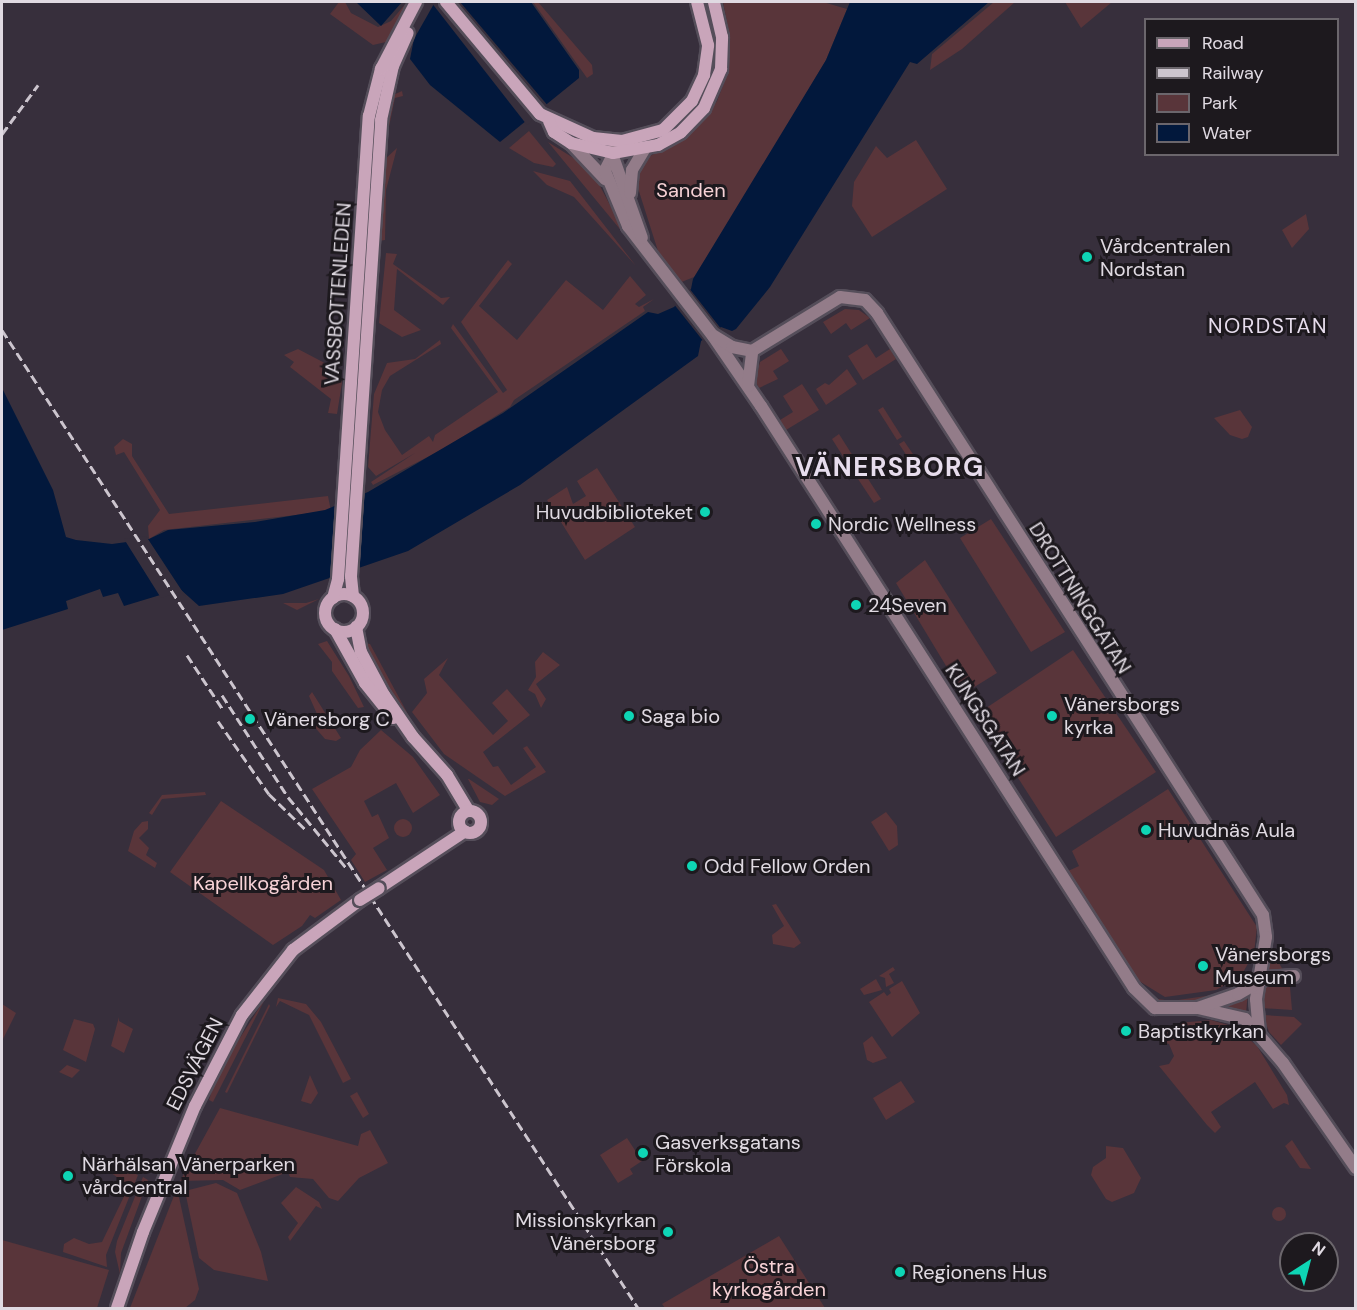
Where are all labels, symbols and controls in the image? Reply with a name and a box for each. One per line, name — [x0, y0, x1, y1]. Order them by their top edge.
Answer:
legend — [1144, 18, 1339, 156]
text: Road — [1202, 31, 1244, 55]
text: Railway — [1202, 61, 1264, 85]
text: Park — [1202, 91, 1238, 115]
text: Water — [1202, 121, 1252, 145]
park label: Sanden — [656, 178, 726, 202]
street label: VASSBOTTENLEDEN — [320, 202, 356, 386]
place label: Vårdcentralen Nordstan — [1100, 234, 1230, 281]
marker: Vårdcentralen Nordstan — [1078, 248, 1096, 266]
district label: NORDSTAN — [1208, 313, 1328, 339]
district label: VÄNERSBORG — [795, 452, 985, 484]
place label: Huvudbiblioteket — [536, 500, 693, 524]
marker: Huvudbiblioteket — [698, 505, 712, 519]
place label: Nordic Wellness — [828, 512, 976, 536]
marker: Nordic Wellness — [809, 517, 823, 531]
street label: DROTTNINGGATAN — [1024, 518, 1136, 678]
place label: 24Seven — [868, 593, 947, 617]
marker: 24Seven — [849, 598, 863, 612]
street label: KUNGSGATAN — [940, 659, 1030, 781]
place label: Vänersborgs kyrka — [1064, 692, 1180, 739]
place label: Saga bio — [641, 704, 720, 728]
place label: Vänersborg C — [264, 707, 390, 731]
marker: Saga bio — [622, 709, 636, 723]
marker: Vänersborgs kyrka — [1045, 709, 1059, 723]
marker: Vänersborg C — [241, 710, 259, 728]
place label: Huvudnäs Aula — [1158, 818, 1295, 842]
marker: Huvudnäs Aula — [1139, 823, 1153, 837]
place label: Odd Fellow Orden — [704, 854, 870, 878]
marker: Odd Fellow Orden — [685, 859, 699, 873]
park label: Kapellkogården — [193, 871, 333, 895]
place label: Vänersborgs Museum — [1215, 942, 1331, 989]
marker: Vänersborgs Museum — [1196, 959, 1210, 973]
street label: EDSVÄGEN — [162, 1014, 228, 1114]
place label: Baptistkyrkan — [1138, 1019, 1264, 1043]
marker: Baptistkyrkan — [1119, 1024, 1133, 1038]
place label: Gasverksgatans Förskola — [655, 1130, 801, 1177]
marker: Gasverksgatans Förskola — [636, 1146, 650, 1160]
place label: Närhälsan Vänerparken vårdcentral — [82, 1152, 295, 1199]
marker: Närhälsan Vänerparken vårdcentral — [59, 1167, 77, 1185]
place label: Missionskyrkan Vänersborg — [515, 1208, 656, 1255]
marker: Missionskyrkan Vänersborg — [661, 1225, 675, 1239]
north arrow — [1279, 1232, 1339, 1292]
text: N — [1308, 1237, 1330, 1261]
park label: Östra kyrkogården — [712, 1254, 826, 1301]
place label: Regionens Hus — [912, 1260, 1047, 1284]
marker: Regionens Hus — [893, 1265, 907, 1279]

